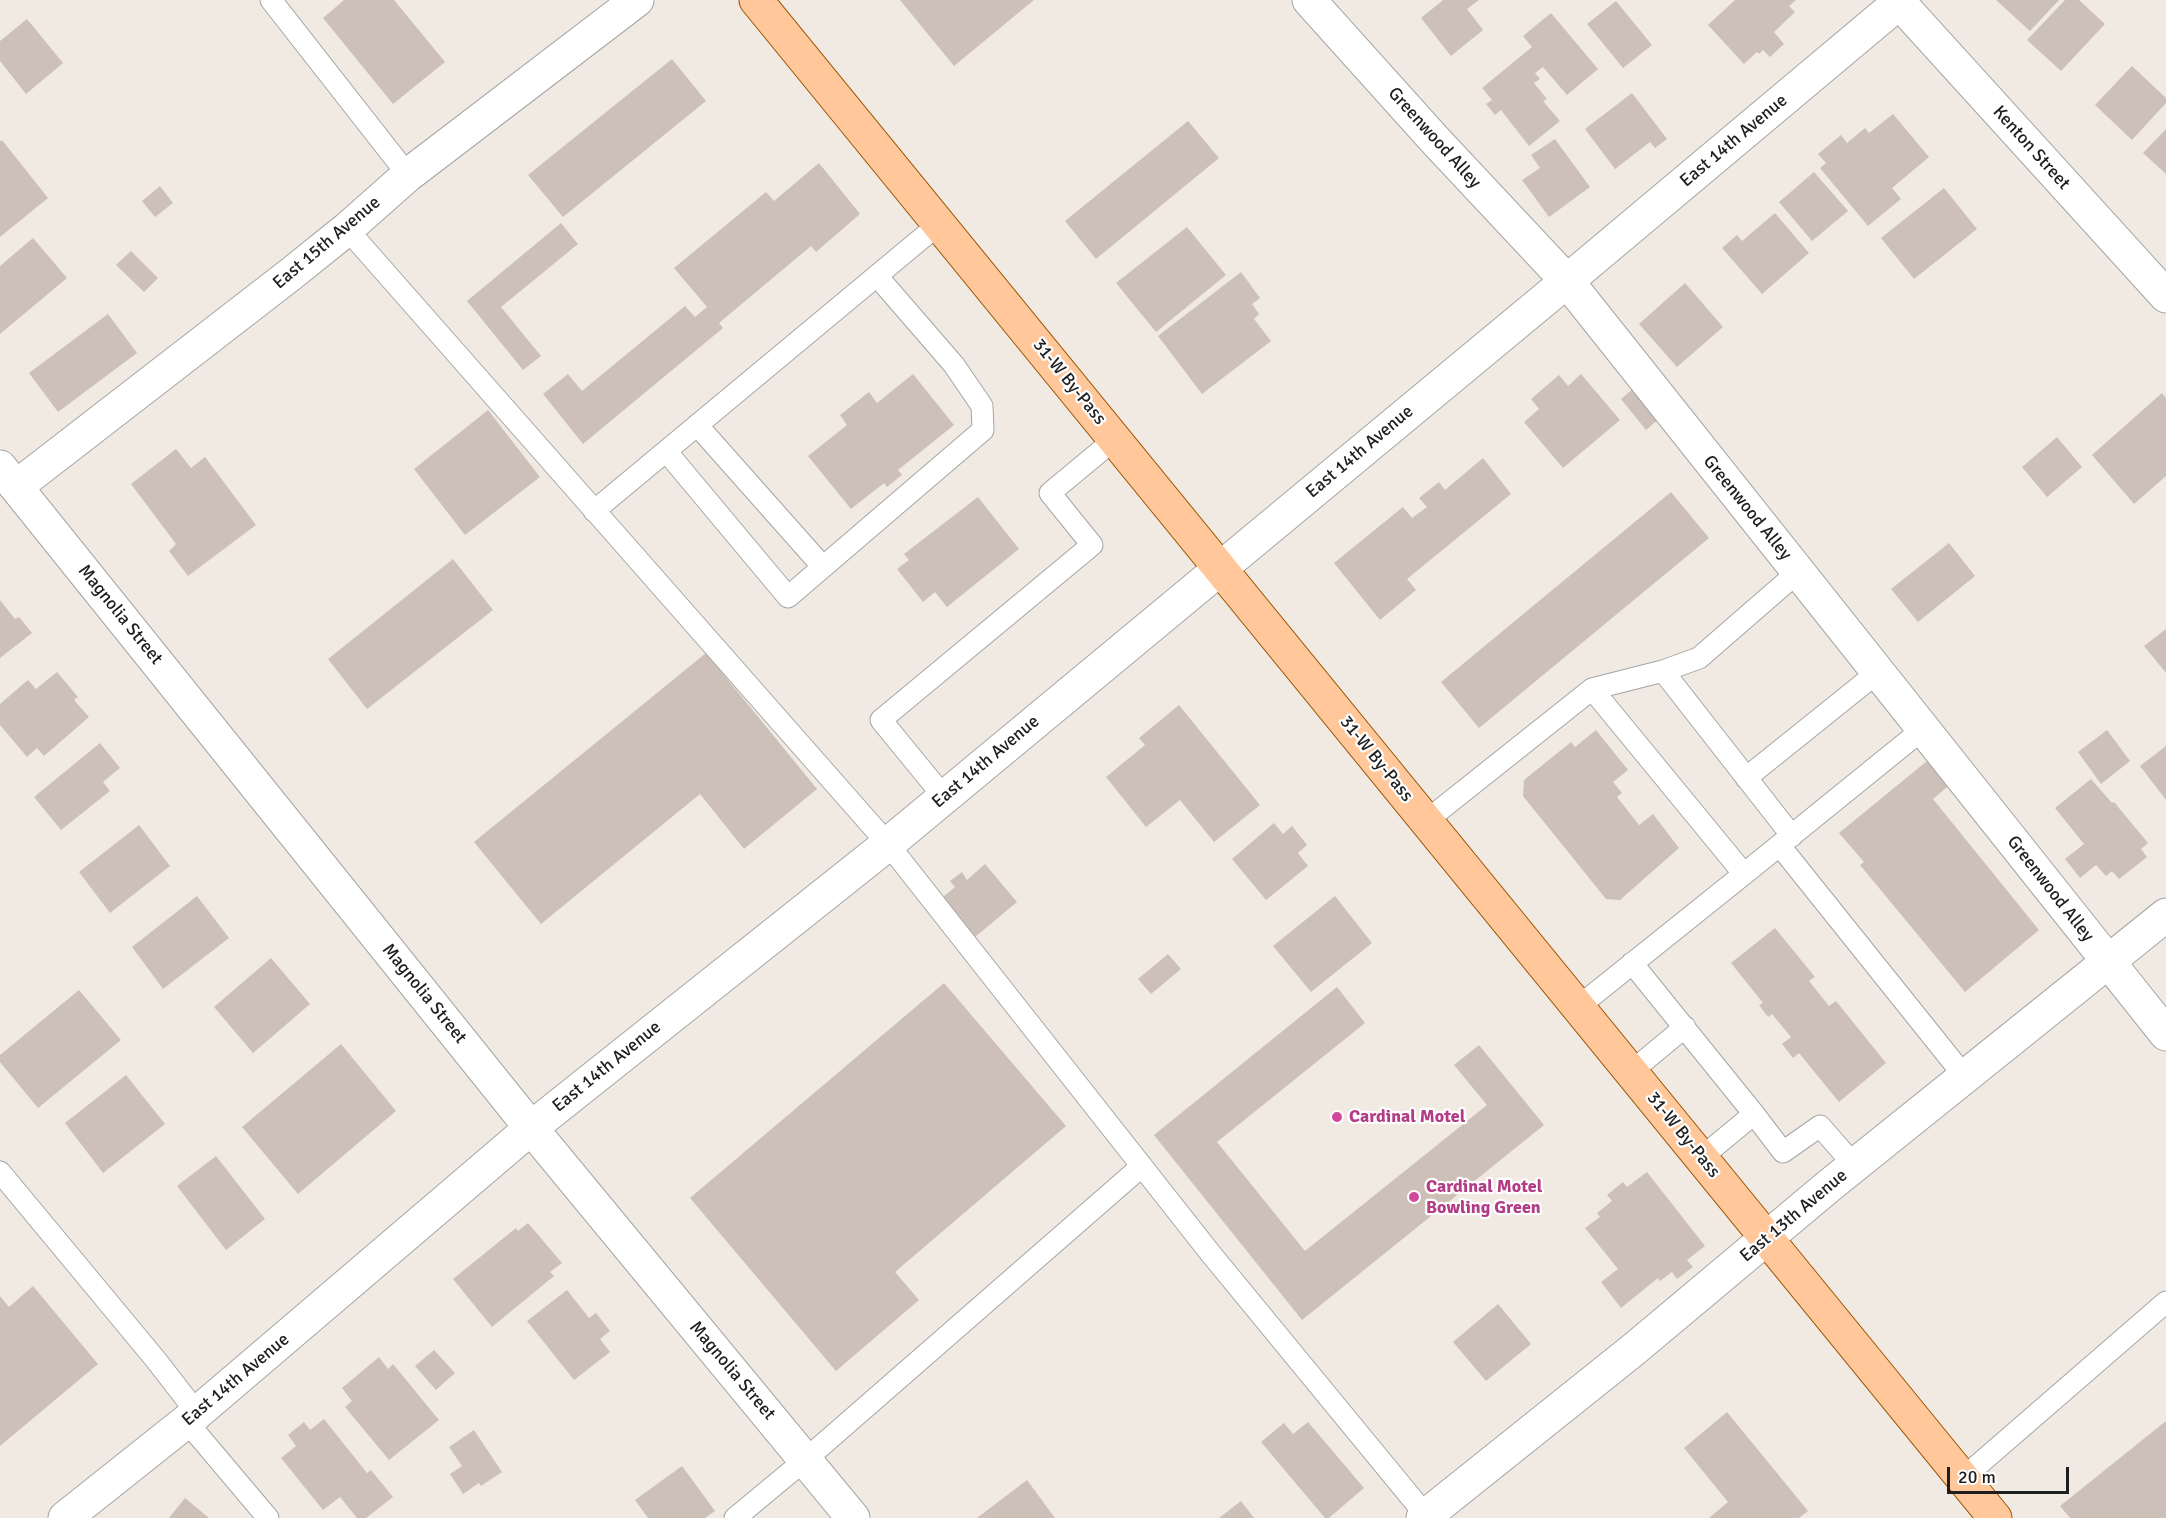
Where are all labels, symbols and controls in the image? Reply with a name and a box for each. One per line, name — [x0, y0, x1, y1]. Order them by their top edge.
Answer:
street label: Greenwood Alley — [1383, 83, 1485, 193]
street label: East 14th Avenue — [1676, 90, 1792, 192]
street label: Kenton Street — [1988, 102, 2074, 194]
street label: East 15th Avenue — [269, 192, 385, 294]
street label: 31-W By-Pass — [1028, 335, 1110, 429]
street label: East 14th Avenue — [1302, 401, 1418, 503]
street label: Greenwood Alley — [1698, 451, 1796, 565]
street label: Magnolia Street — [73, 561, 167, 669]
street label: East 14th Avenue — [928, 711, 1044, 813]
street label: 31-W By-Pass — [1335, 712, 1417, 806]
street label: Greenwood Alley — [2002, 832, 2098, 946]
street label: Magnolia Street — [377, 940, 471, 1048]
street label: East 14th Avenue — [548, 1017, 666, 1117]
street label: 31-W By-Pass — [1642, 1088, 1724, 1182]
place label: Cardinal Motel — [1349, 1106, 1465, 1128]
marker: Cardinal Motel — [1330, 1110, 1344, 1124]
street label: East 13th Avenue — [1736, 1165, 1852, 1267]
place label: Cardinal Motel Bowling Green — [1426, 1176, 1542, 1218]
marker: Cardinal Motel Bowling Green — [1407, 1190, 1421, 1204]
street label: Magnolia Street — [684, 1317, 780, 1425]
street label: East 14th Avenue — [178, 1329, 294, 1431]
scale bar — [1950, 1455, 2072, 1493]
text: 20 m — [1958, 1466, 1996, 1488]

